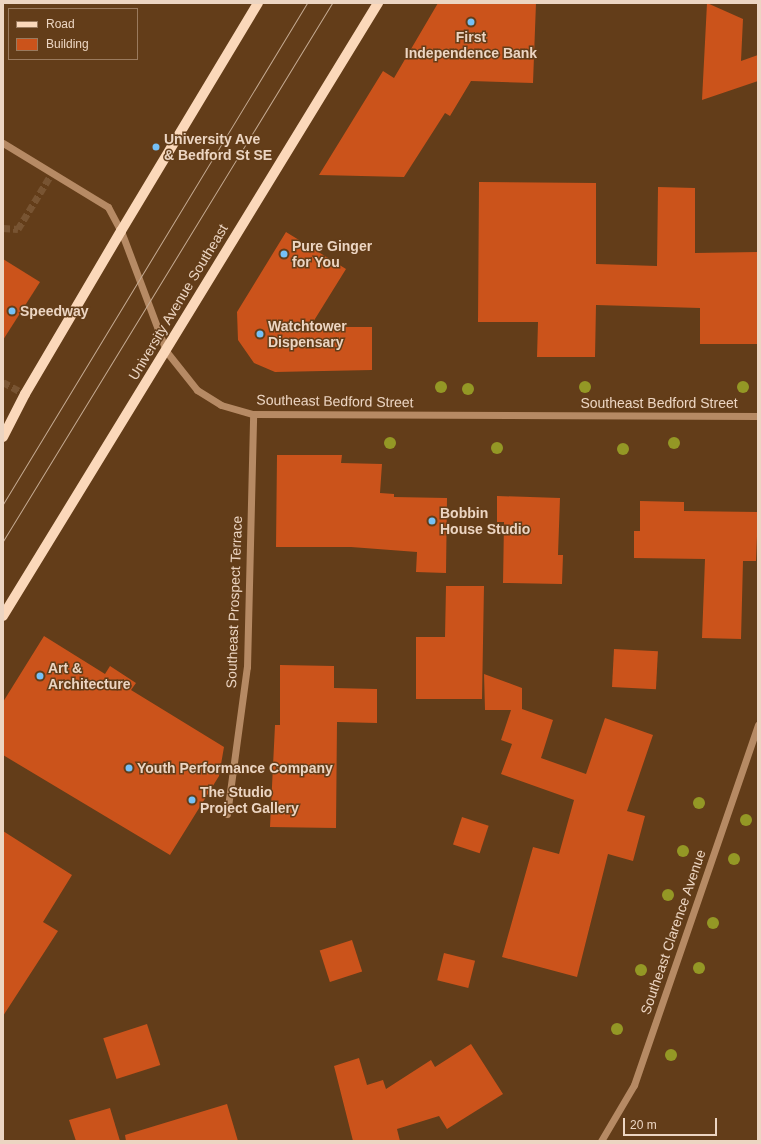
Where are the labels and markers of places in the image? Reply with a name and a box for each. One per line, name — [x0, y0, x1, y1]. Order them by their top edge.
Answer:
marker: First Independence Bank — [466, 17, 476, 27]
place label: First Independence Bank — [405, 29, 537, 62]
place label: University Ave & Bedford St SE — [164, 131, 272, 164]
marker: University Ave & Bedford St SE — [151, 142, 161, 152]
place label: Pure Ginger for You — [292, 238, 372, 270]
marker: Pure Ginger for You — [279, 249, 289, 259]
place label: Speedway — [20, 303, 88, 319]
marker: Speedway — [7, 306, 17, 316]
place label: Watchtower Dispensary — [268, 318, 347, 350]
marker: Watchtower Dispensary — [255, 329, 265, 339]
place label: Bobbin House Studio — [440, 505, 530, 538]
marker: Bobbin House Studio — [427, 516, 437, 526]
place label: Art & Architecture — [48, 660, 130, 692]
marker: Art & Architecture — [35, 671, 45, 681]
place label: Youth Performance Company — [137, 760, 333, 776]
marker: Youth Performance Company — [124, 763, 134, 773]
place label: The Studio Project Gallery — [200, 784, 299, 816]
marker: The Studio Project Gallery — [187, 795, 197, 805]

